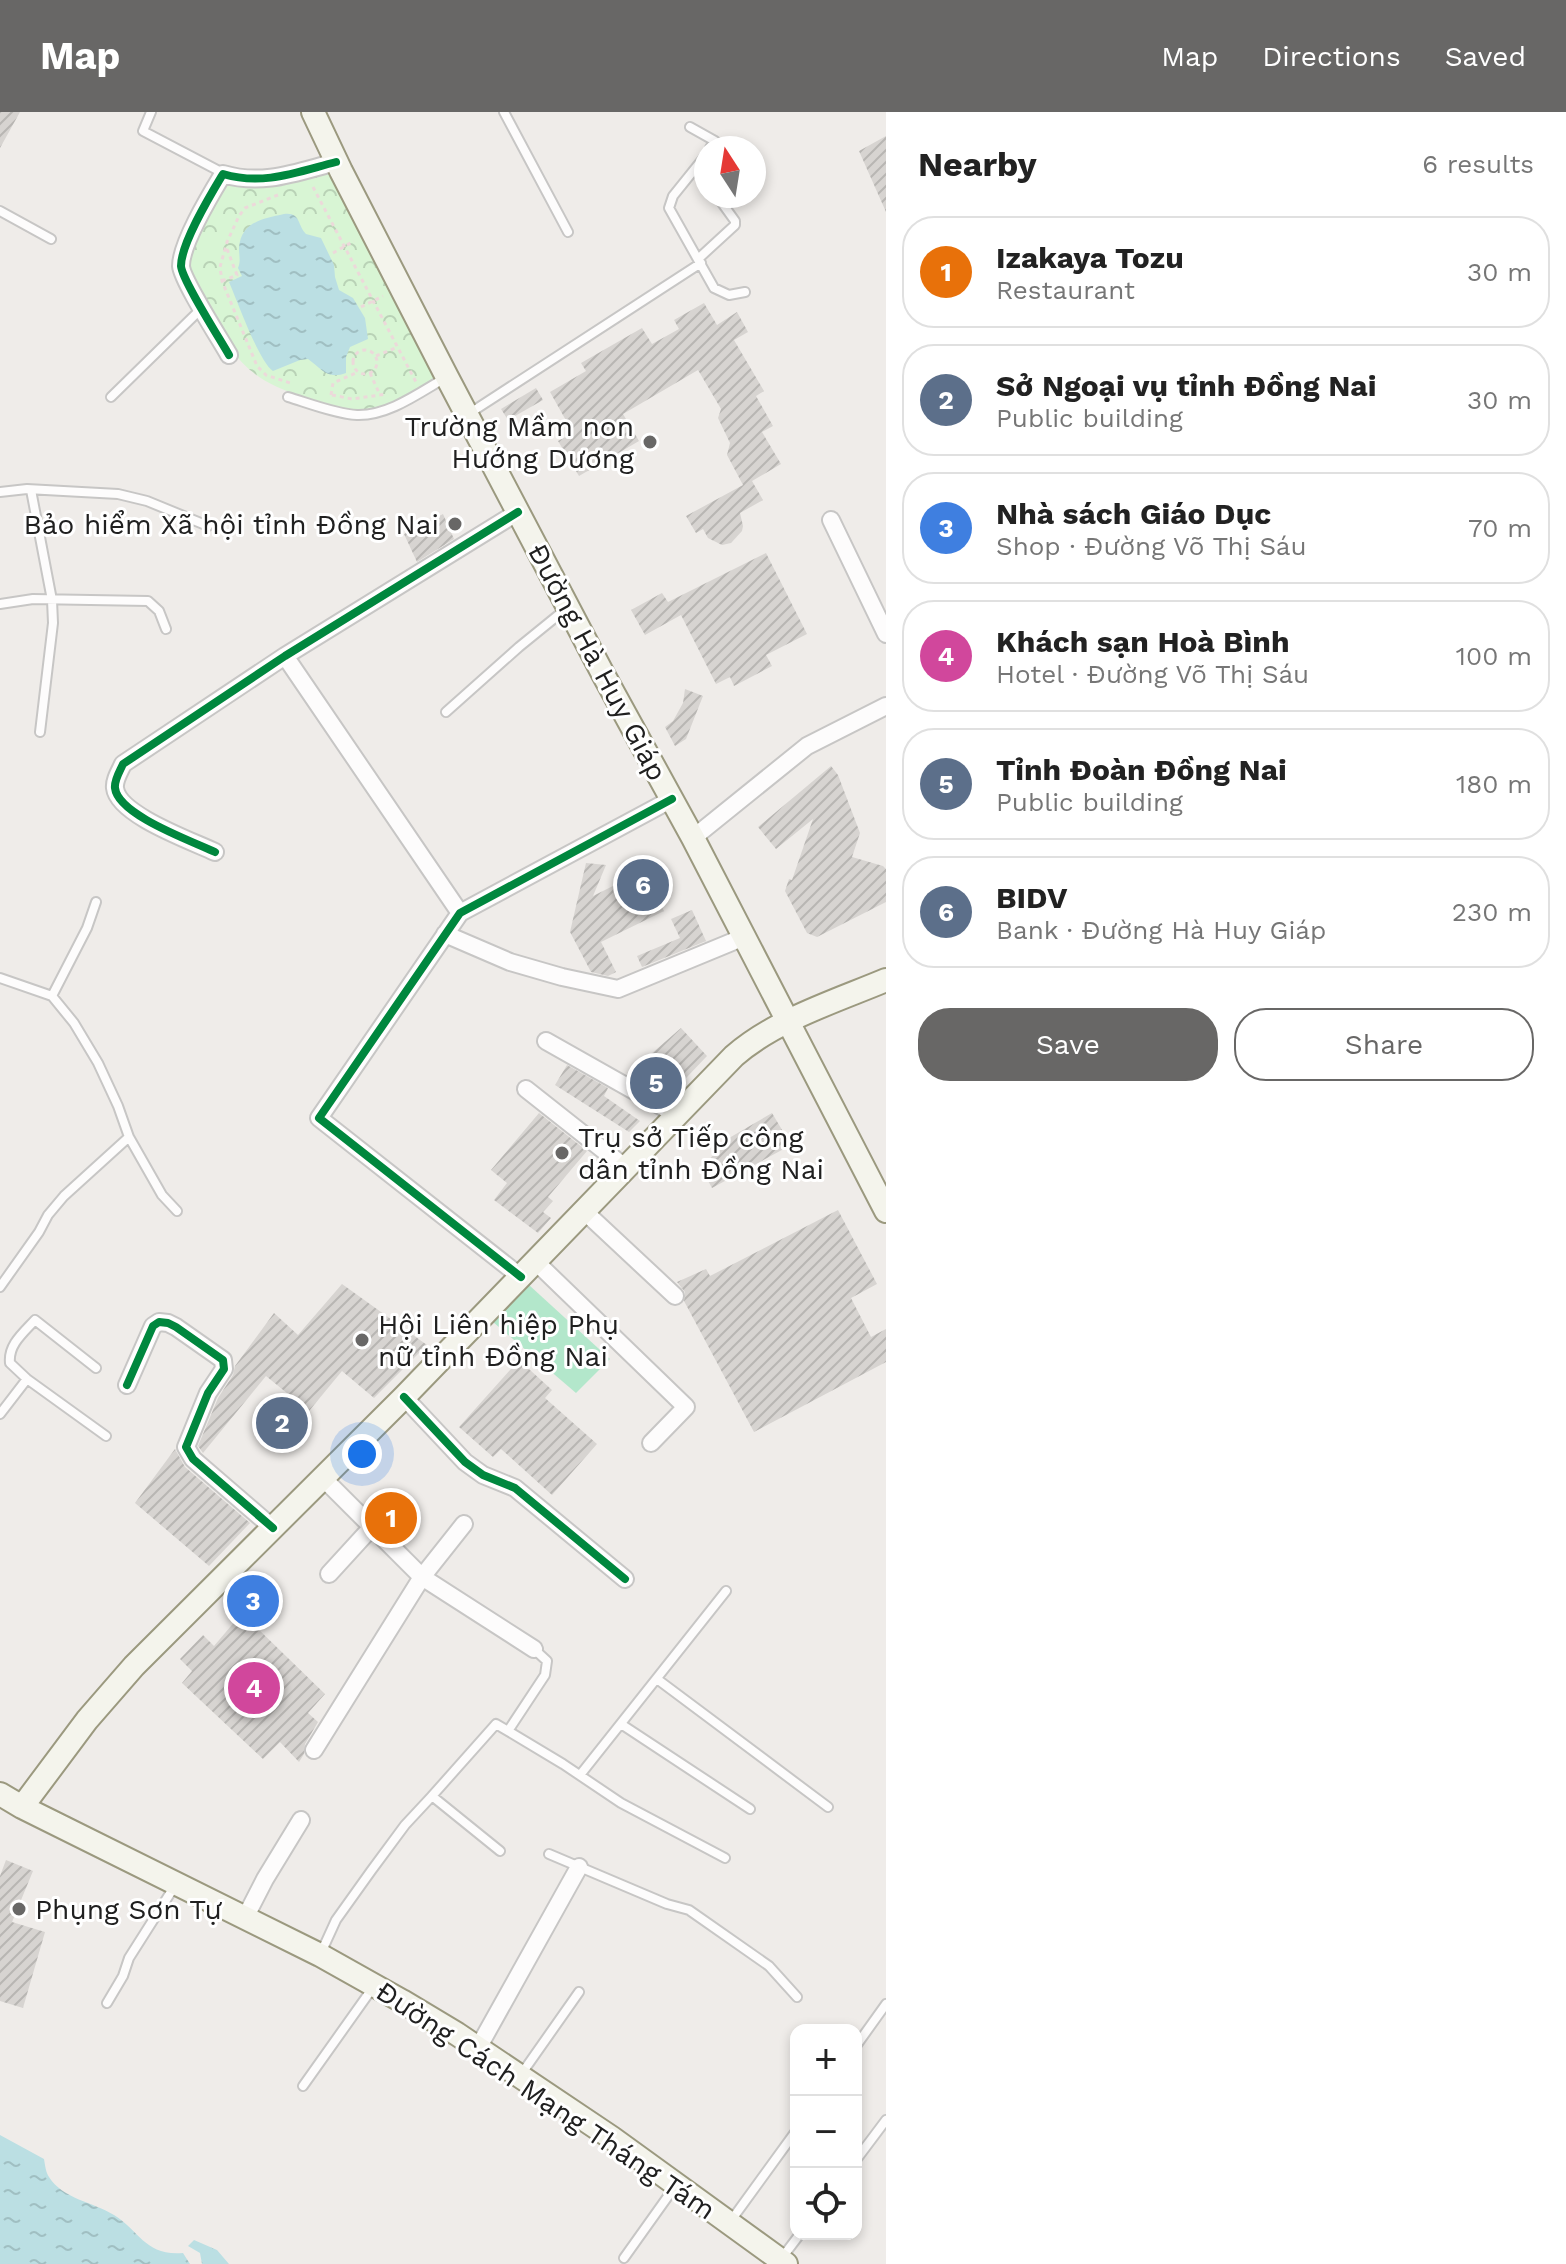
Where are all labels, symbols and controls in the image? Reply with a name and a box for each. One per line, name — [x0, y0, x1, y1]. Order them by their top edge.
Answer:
text: Map — [40, 34, 120, 78]
text: Map — [1161, 40, 1218, 73]
text: Directions — [1262, 40, 1401, 73]
text: Saved — [1445, 40, 1526, 73]
north arrow — [694, 136, 766, 208]
text: Nearby — [918, 144, 1037, 184]
text: 6 results — [1422, 149, 1534, 179]
text: Izakaya Tozu — [996, 240, 1184, 275]
text: 1 — [940, 257, 952, 287]
text: 30 m — [1467, 257, 1532, 287]
text: Restaurant — [996, 275, 1135, 305]
text: Sở Ngoại vụ tỉnh Đồng Nai — [996, 368, 1376, 403]
text: 2 — [938, 385, 954, 415]
text: 30 m — [1467, 385, 1532, 415]
text: Public building — [996, 403, 1183, 433]
place label: Trường Mầm non Hướng Dương — [404, 410, 634, 475]
marker: Trường Mầm non Hướng Dương — [641, 433, 659, 451]
text: Nhà sách Giáo Dục — [996, 496, 1271, 531]
place label: Bảo hiểm Xã hội tỉnh Đồng Nai — [23, 508, 439, 541]
text: 3 — [938, 513, 954, 543]
text: 70 m — [1468, 513, 1532, 543]
marker: Bảo hiểm Xã hội tỉnh Đồng Nai — [446, 515, 464, 533]
text: Shop · Đường Võ Thị Sáu — [996, 531, 1307, 561]
street label: Đường Hà Huy Giáp — [521, 538, 674, 786]
text: Khách sạn Hoà Bình — [996, 624, 1290, 659]
text: 4 — [938, 641, 954, 671]
text: 100 m — [1456, 641, 1532, 671]
text: Hotel · Đường Võ Thị Sáu — [996, 659, 1309, 689]
text: Tỉnh Đoàn Đồng Nai — [996, 752, 1287, 787]
text: 5 — [938, 769, 954, 799]
text: 180 m — [1456, 769, 1532, 799]
text: Public building — [996, 787, 1183, 817]
pin: 6 — [617, 855, 669, 915]
text: BIDV — [996, 880, 1068, 915]
text: 6 — [938, 897, 954, 927]
text: 230 m — [1452, 897, 1532, 927]
text: Bank · Đường Hà Huy Giáp — [996, 915, 1326, 945]
button: Save — [918, 1008, 1218, 1081]
button: Share — [1234, 1008, 1534, 1081]
pin: 5 — [630, 1053, 682, 1113]
place label: Trụ sở Tiếp công dân tỉnh Đồng Nai — [578, 1121, 824, 1186]
marker: Trụ sở Tiếp công dân tỉnh Đồng Nai — [553, 1144, 571, 1162]
place label: Hội Liên hiệp Phụ nữ tỉnh Đồng Nai — [378, 1308, 619, 1373]
marker: Hội Liên hiệp Phụ nữ tỉnh Đồng Nai — [353, 1331, 371, 1349]
pin: 2 — [256, 1393, 308, 1453]
your location — [342, 1434, 382, 1474]
pin: 1 — [365, 1488, 417, 1548]
pin: 3 — [227, 1571, 279, 1631]
pin: 4 — [228, 1658, 280, 1718]
place label: Phụng Sơn Tự — [35, 1893, 222, 1926]
marker: Phụng Sơn Tự — [10, 1900, 28, 1918]
street label: Đường Cách Mạng Tháng Tám — [370, 1974, 722, 2226]
map controls — [790, 2024, 862, 2240]
button: + — [790, 2024, 862, 2096]
button: − — [790, 2096, 862, 2168]
button: locate — [790, 2168, 862, 2240]

